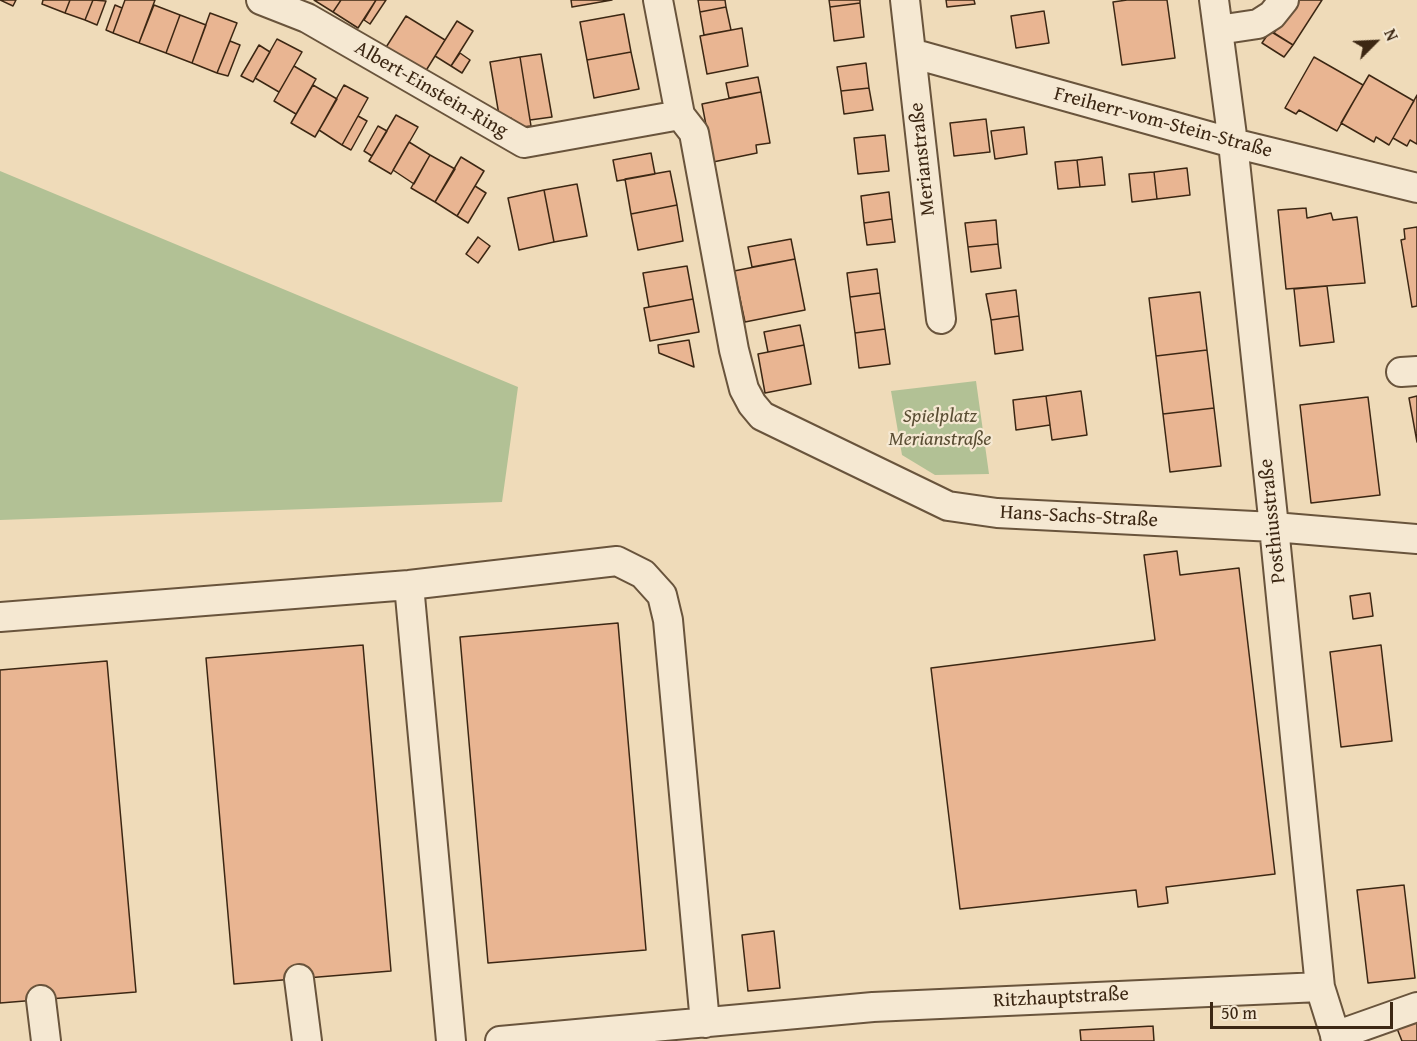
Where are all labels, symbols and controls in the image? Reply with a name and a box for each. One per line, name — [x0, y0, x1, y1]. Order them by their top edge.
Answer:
north arrow — [1345, 12, 1405, 72]
text: N — [1378, 25, 1405, 44]
street label: Albert-Einstein-Ring — [350, 36, 512, 144]
street label: Freiherr-vom-Stein-Straße — [1051, 82, 1275, 164]
street label: Merianstraße — [905, 101, 941, 217]
park label: Spielplatz Merianstraße — [889, 405, 991, 452]
street label: Posthiusstraße — [1255, 458, 1291, 584]
street label: Hans-Sachs-Straße — [999, 501, 1159, 533]
street label: Ritzhauptstraße — [993, 982, 1129, 1014]
scale bar — [1213, 990, 1396, 1028]
text: 50 m — [1221, 999, 1257, 1026]

